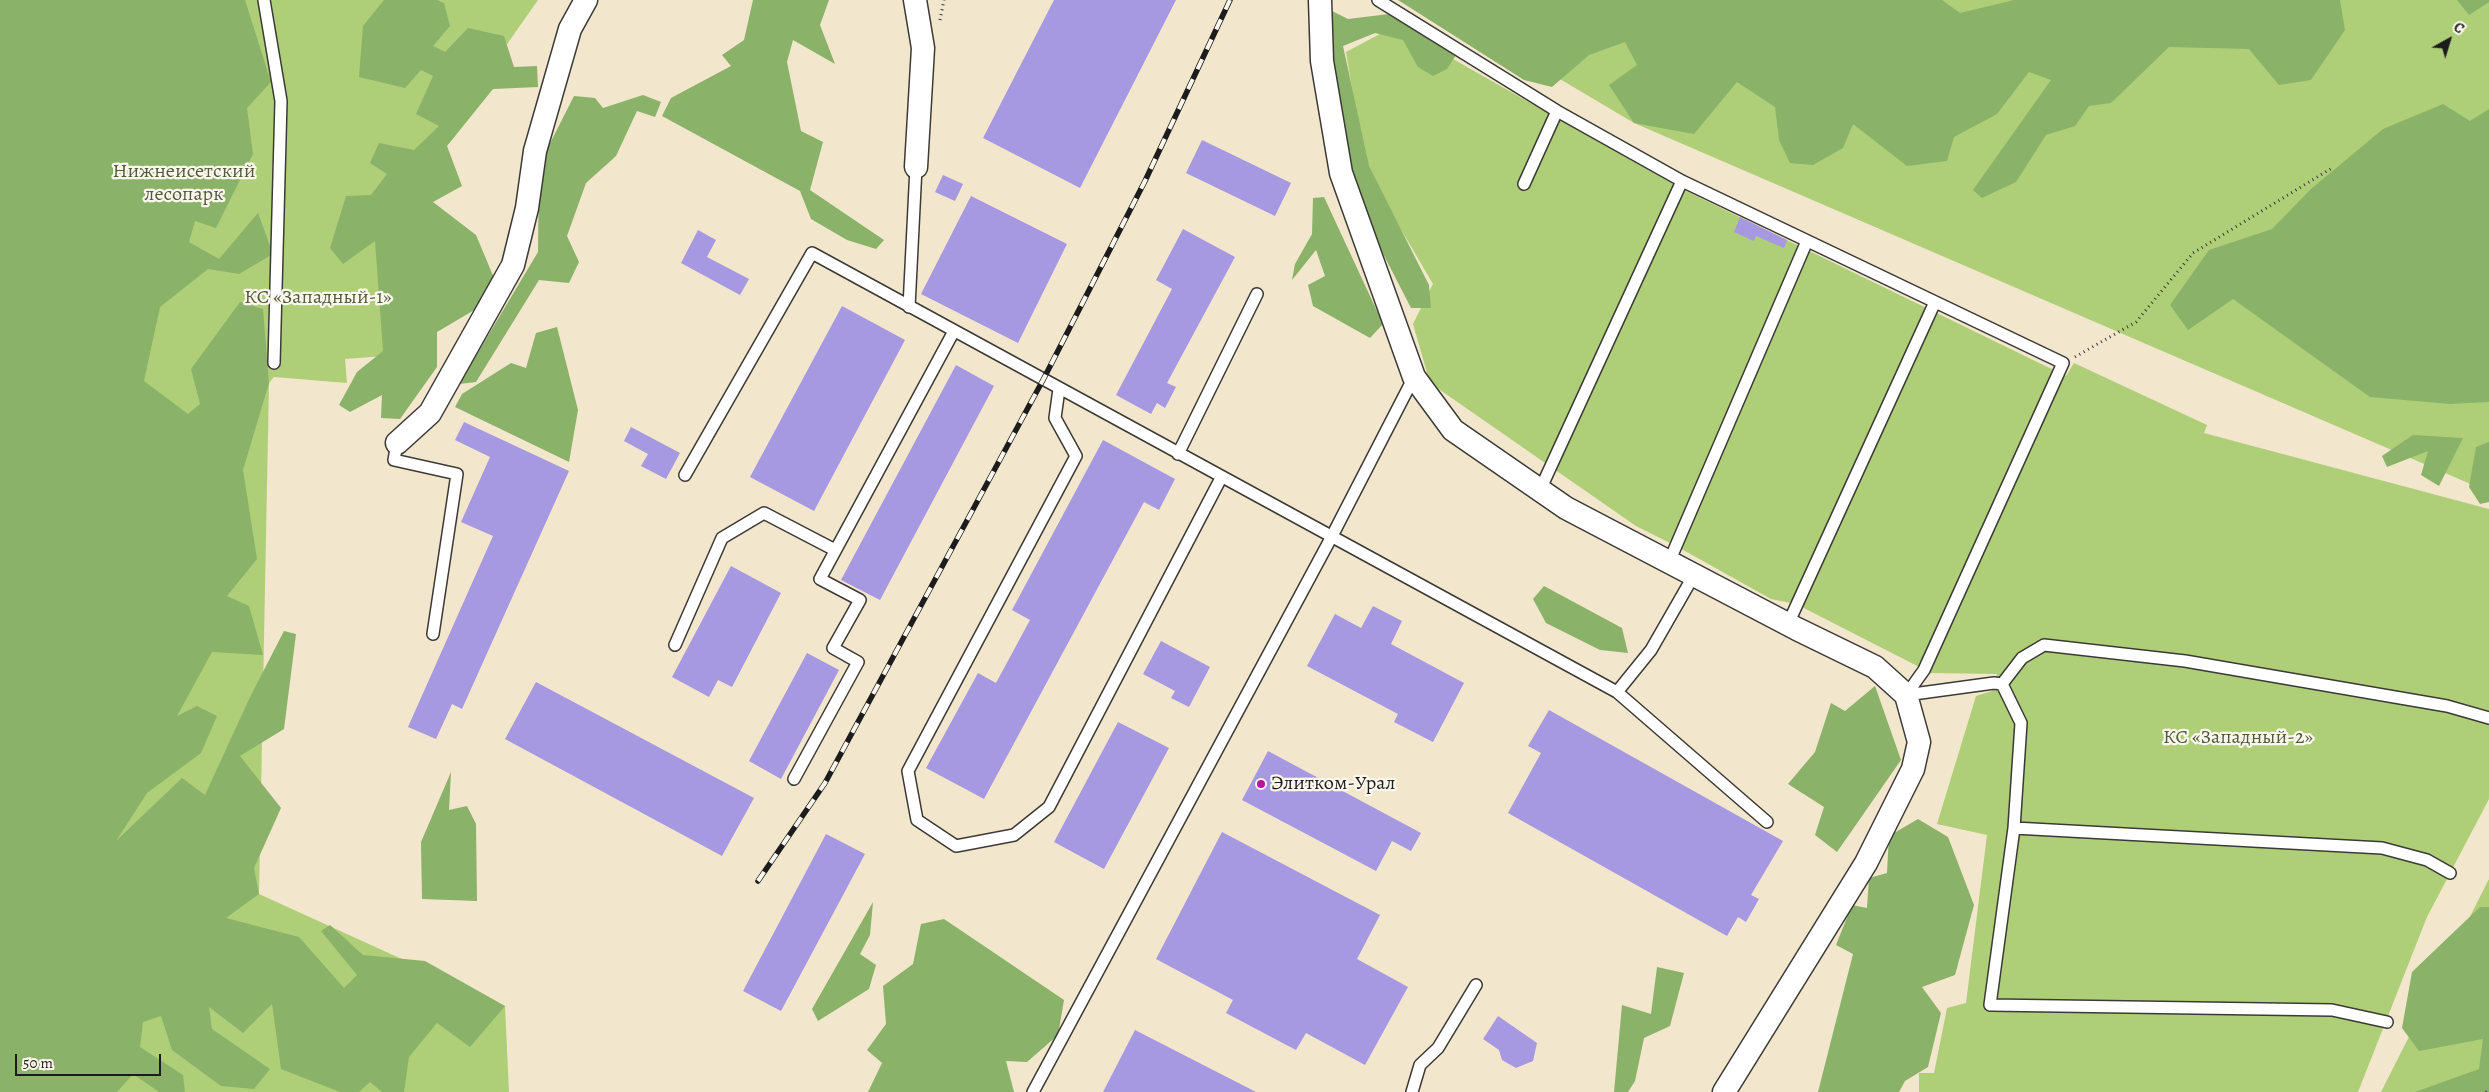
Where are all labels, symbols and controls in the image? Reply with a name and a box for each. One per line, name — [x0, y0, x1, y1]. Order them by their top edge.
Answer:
north arrow — [2424, 15, 2474, 65]
text: С — [2449, 18, 2468, 38]
park label: Нижнеисетский лесопарк — [113, 160, 255, 207]
park label: КС «Западный-1» — [244, 286, 392, 310]
park label: КС «Западный-2» — [2163, 726, 2313, 750]
place label: Элитком-Урал — [1271, 772, 1395, 796]
marker: Элитком-Урал — [1255, 778, 1267, 790]
scale bar — [18, 1044, 164, 1076]
text: 50 m — [23, 1053, 53, 1073]

